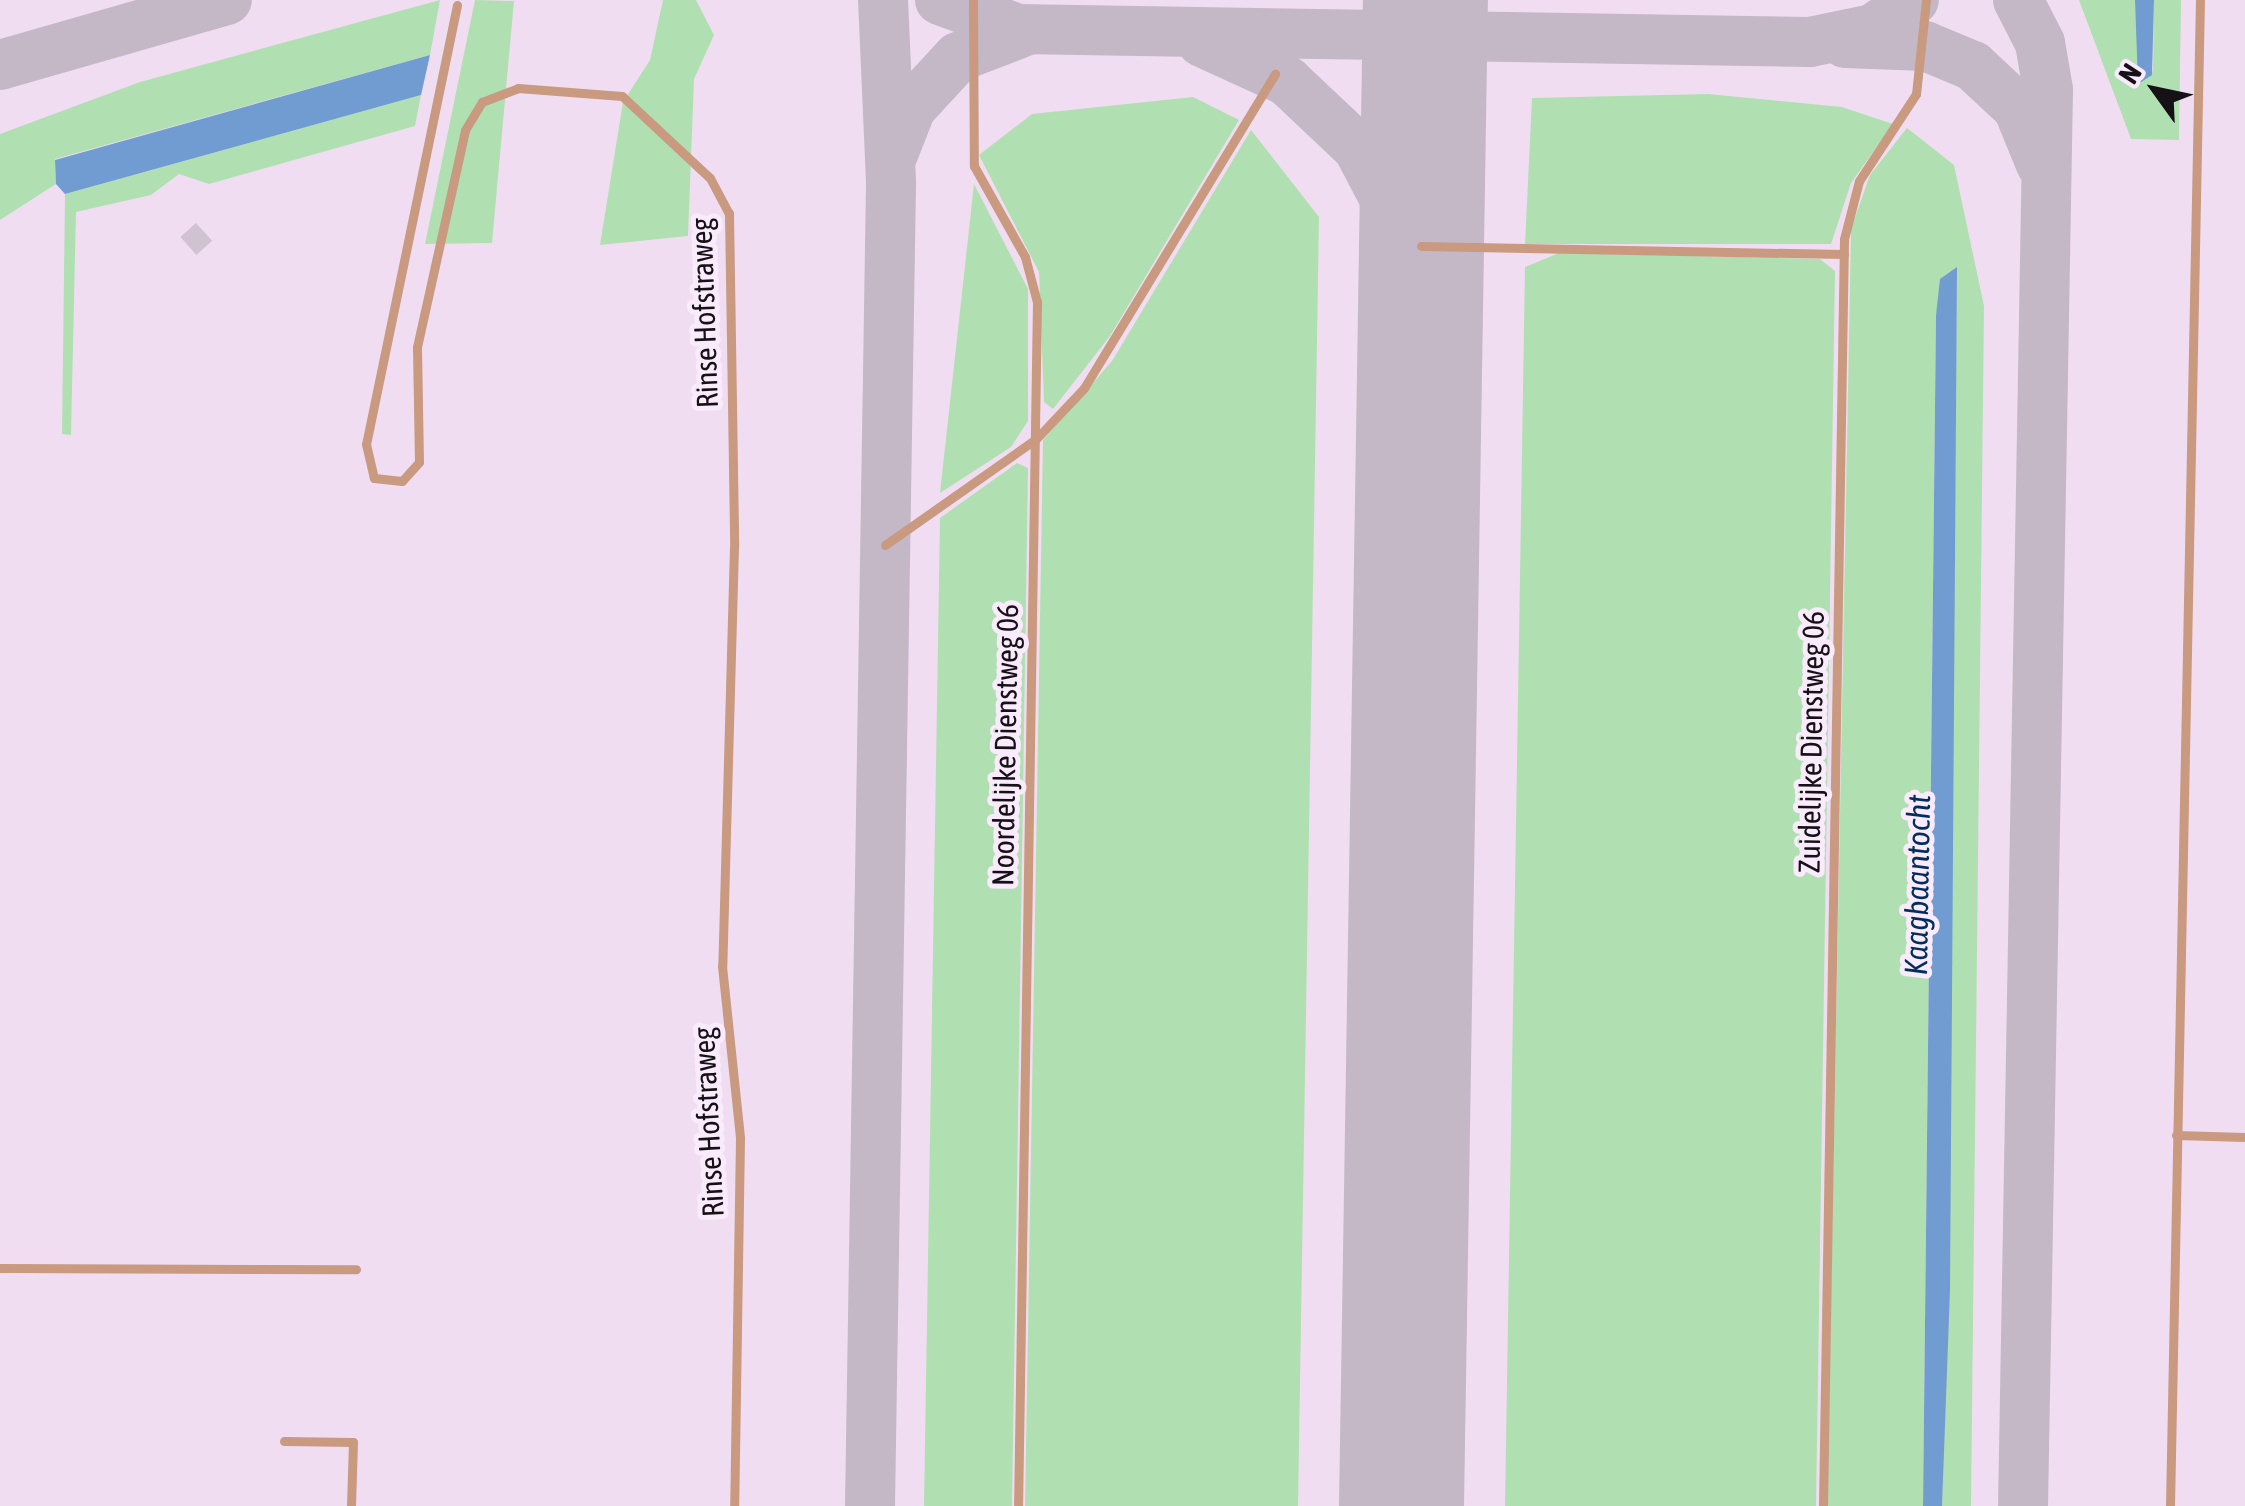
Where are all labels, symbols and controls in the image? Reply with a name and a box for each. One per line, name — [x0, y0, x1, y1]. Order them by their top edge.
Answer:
north arrow — [2105, 40, 2205, 140]
text: N — [2112, 58, 2148, 89]
street label: Rinse Hofstraweg — [683, 217, 725, 409]
street label: Noordelijke Dienstweg 06 — [985, 604, 1025, 886]
street label: Zuidelijke Dienstweg 06 — [1791, 611, 1831, 873]
water label: Kaagbaantocht — [1897, 794, 1939, 976]
street label: Rinse Hofstraweg — [685, 1026, 731, 1218]

